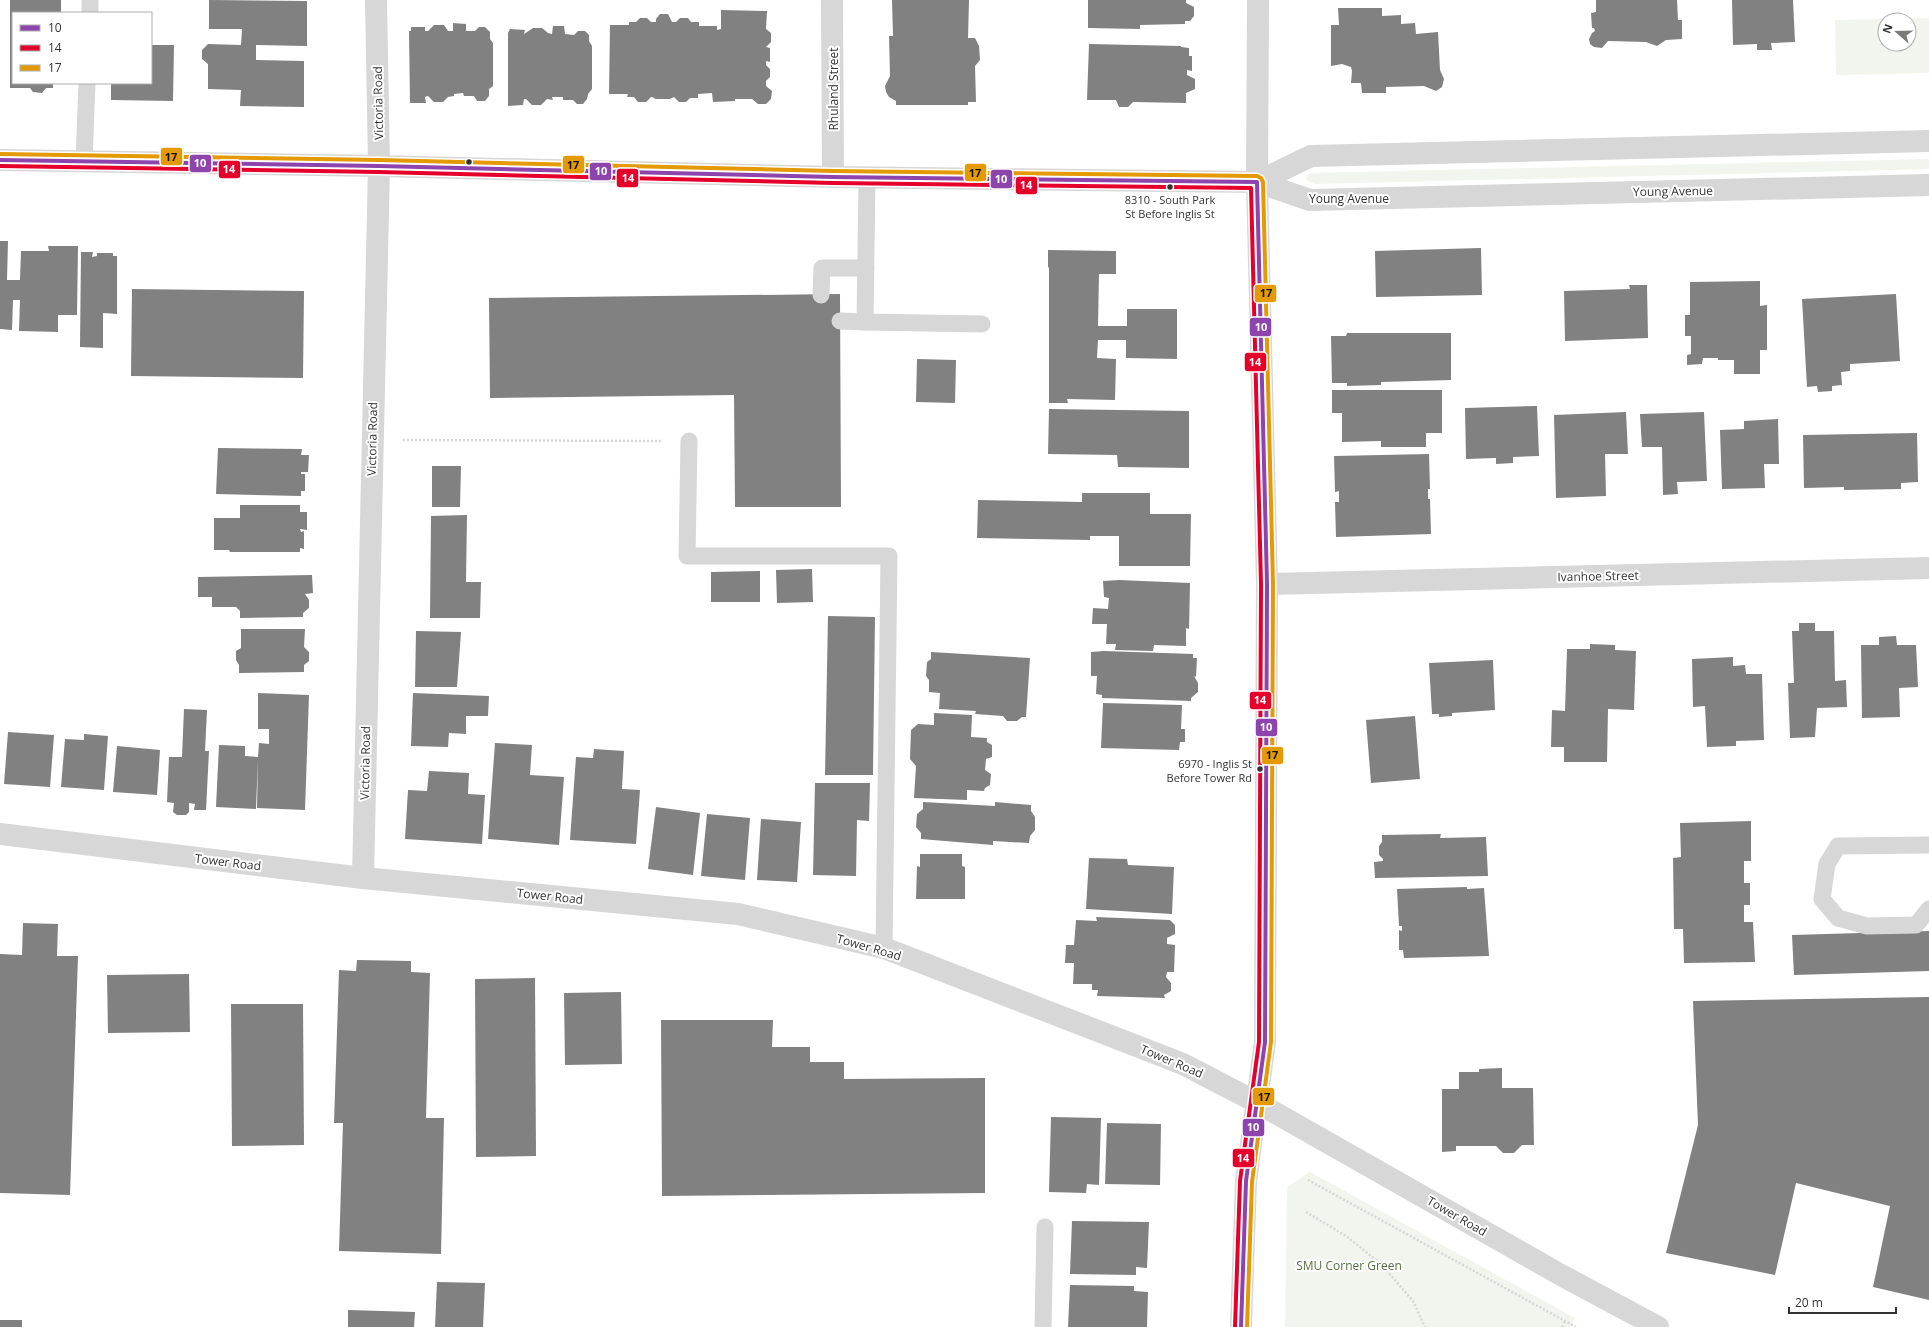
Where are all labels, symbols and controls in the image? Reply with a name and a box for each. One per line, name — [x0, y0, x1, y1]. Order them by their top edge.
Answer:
legend — [12, 12, 152, 84]
north arrow — [1877, 12, 1917, 52]
text: 10 — [48, 19, 62, 36]
text: N — [1879, 22, 1896, 35]
text: 14 — [48, 39, 62, 56]
street label: Rhuland Street — [825, 47, 842, 131]
text: 17 — [48, 59, 62, 76]
street label: Victoria Road — [369, 66, 387, 140]
line badge: 17 — [160, 147, 183, 166]
text: 17 — [165, 149, 177, 164]
line badge: 10 — [189, 154, 212, 173]
text: 10 — [194, 155, 206, 170]
line badge: 17 — [562, 155, 585, 174]
unlabelled marker — [464, 157, 474, 167]
text: 17 — [567, 157, 579, 172]
line badge: 14 — [218, 160, 241, 179]
text: 14 — [223, 161, 236, 176]
line badge: 10 — [589, 162, 612, 181]
text: 10 — [595, 163, 607, 178]
line badge: 17 — [964, 163, 987, 182]
text: 17 — [969, 165, 981, 180]
line badge: 14 — [616, 168, 639, 188]
line badge: 10 — [990, 169, 1013, 189]
text: 14 — [622, 170, 635, 185]
text: 10 — [995, 171, 1007, 186]
line badge: 14 — [1015, 176, 1038, 195]
text: 14 — [1020, 177, 1033, 192]
marker: 8310 - South Park St Before Inglis St — [1165, 182, 1175, 192]
street label: Young Avenue — [1633, 182, 1713, 200]
street label: Young Avenue — [1309, 190, 1389, 207]
place label: 8310 - South Park St Before Inglis St — [1125, 192, 1215, 221]
line badge: 17 — [1254, 284, 1277, 303]
text: 17 — [1260, 285, 1272, 300]
line badge: 10 — [1249, 317, 1272, 337]
text: 10 — [1255, 319, 1267, 334]
line badge: 14 — [1244, 352, 1267, 372]
text: 14 — [1249, 354, 1262, 369]
street label: Victoria Road — [363, 402, 381, 476]
street label: Ivanhoe Street — [1557, 567, 1639, 585]
line badge: 14 — [1249, 691, 1272, 710]
text: 14 — [1254, 692, 1267, 707]
line badge: 10 — [1255, 718, 1278, 737]
text: 10 — [1260, 719, 1272, 734]
street label: Victoria Road — [356, 726, 374, 800]
line badge: 17 — [1261, 746, 1284, 765]
text: 17 — [1266, 747, 1278, 762]
place label: 6970 - Inglis St Before Tower Rd — [1167, 756, 1252, 785]
marker: 6970 - Inglis St Before Tower Rd — [1255, 764, 1265, 774]
street label: Tower Road — [194, 850, 262, 874]
street label: Tower Road — [516, 884, 584, 908]
street label: Tower Road — [835, 930, 903, 964]
street label: Tower Road — [1138, 1040, 1206, 1082]
line badge: 17 — [1252, 1087, 1275, 1106]
text: 17 — [1258, 1089, 1270, 1104]
line badge: 10 — [1242, 1118, 1265, 1137]
text: 10 — [1247, 1119, 1259, 1134]
line badge: 14 — [1232, 1148, 1255, 1168]
text: 14 — [1237, 1150, 1250, 1165]
street label: Tower Road — [1424, 1192, 1490, 1240]
park label: SMU Corner Green — [1296, 1257, 1402, 1274]
scale bar — [1789, 1289, 1896, 1315]
text: 20 m — [1795, 1294, 1823, 1311]

